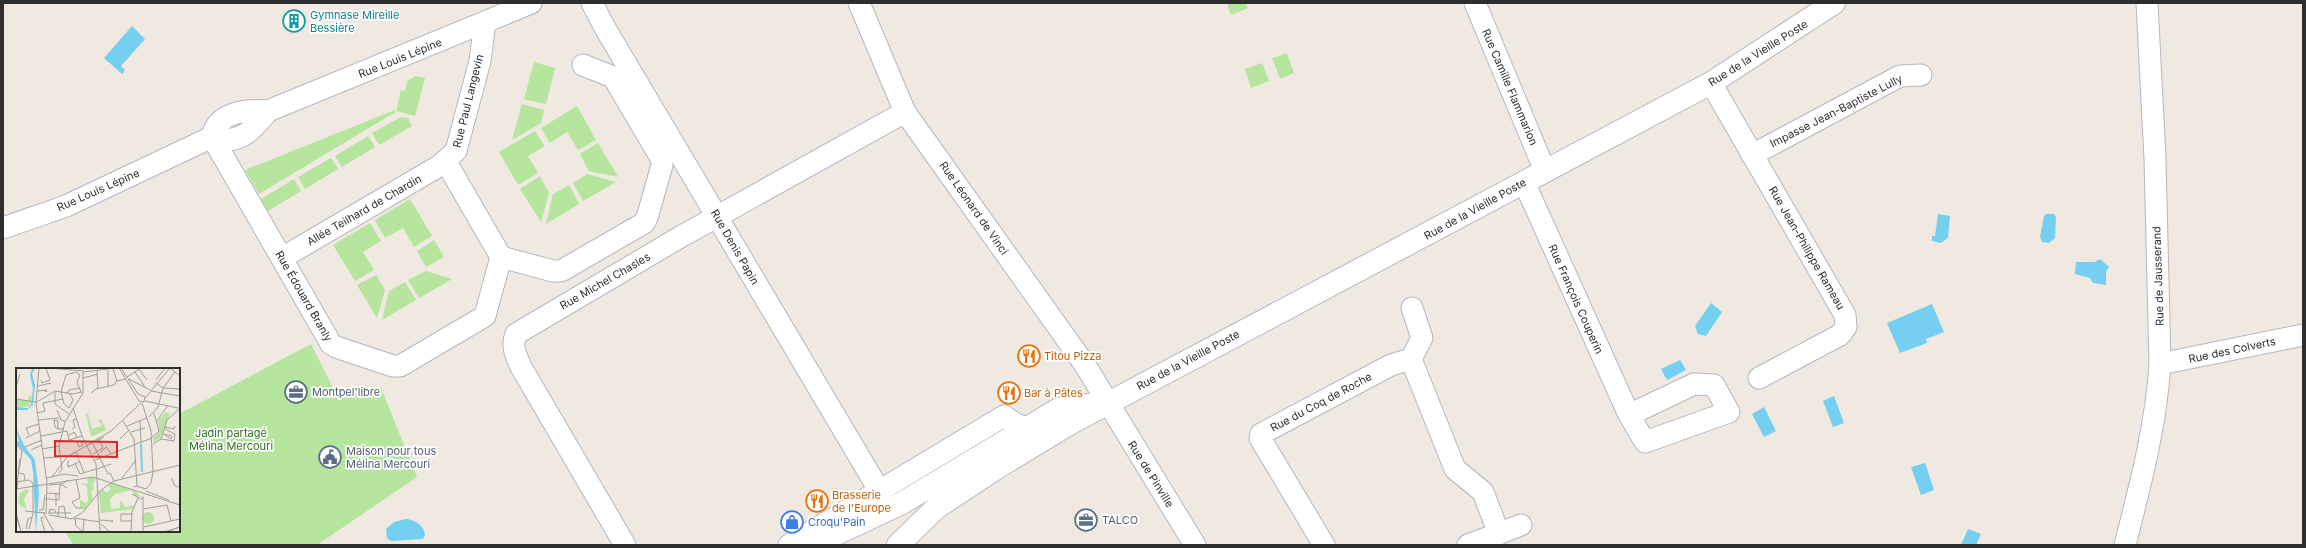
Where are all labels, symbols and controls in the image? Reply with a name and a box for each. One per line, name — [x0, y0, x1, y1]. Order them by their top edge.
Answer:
building icon: Gymnase Mireille Bessière — [281, 8, 307, 34]
place label: Gymnase Mireille Bessière — [310, 8, 399, 35]
street label: Rue de la Vieille Poste — [1706, 17, 1810, 89]
street label: Rue Camille Flammarion — [1479, 27, 1541, 147]
street label: Rue Louis Lépine — [356, 35, 444, 81]
street label: Rue Paul Langevin — [450, 53, 486, 149]
street label: Impasse Jean-Baptiste Lully — [1767, 71, 1905, 151]
street label: Rue Léonard de Vinci — [937, 159, 1011, 257]
street label: Rue Louis Lépine — [55, 166, 141, 214]
street label: Allée Teilhard de Chardin — [304, 171, 424, 249]
street label: Rue de la Vieille Poste — [1421, 175, 1529, 243]
street label: Rue Jean-Philippe Rameau — [1766, 184, 1848, 312]
street label: Rue Denis Papin — [708, 207, 762, 287]
street label: Rue de Jausserand — [2149, 226, 2167, 326]
street label: Rue François Couperin — [1546, 242, 1606, 356]
street label: Rue Édouard Branly — [272, 248, 336, 344]
street label: Rue Michel Chasles — [557, 249, 653, 313]
street label: Rue de la Vieille Poste — [1134, 327, 1242, 393]
street label: Rue des Colverts — [2187, 334, 2277, 366]
restaurant icon: Titou Pizza — [1016, 343, 1042, 369]
place label: Titou Pizza — [1044, 349, 1101, 363]
inset map — [16, 368, 180, 532]
street label: Rue du Coq de Roche — [1268, 369, 1374, 435]
office icon: Montpel'libre — [283, 379, 309, 405]
restaurant icon: Bar à Pâtes — [996, 380, 1022, 406]
place label: Montpel'libre — [312, 385, 380, 399]
place label: Bar à Pâtes — [1024, 386, 1083, 400]
park label: Jadin partagé Mélina Mercouri — [189, 426, 273, 453]
street label: Rue de Pinville — [1125, 438, 1177, 510]
public building icon: Maison pour tous Mélina Mercouri — [317, 444, 343, 470]
place label: Maison pour tous Mélina Mercouri — [346, 444, 436, 471]
restaurant icon: Brasserie de l'Europe — [804, 488, 830, 514]
place label: Brasserie de l'Europe — [832, 488, 891, 515]
office icon: TALCO — [1073, 507, 1099, 533]
shop icon: Croqu'Pain — [779, 509, 805, 535]
place label: TALCO — [1102, 513, 1138, 527]
place label: Croqu'Pain — [808, 515, 866, 529]

